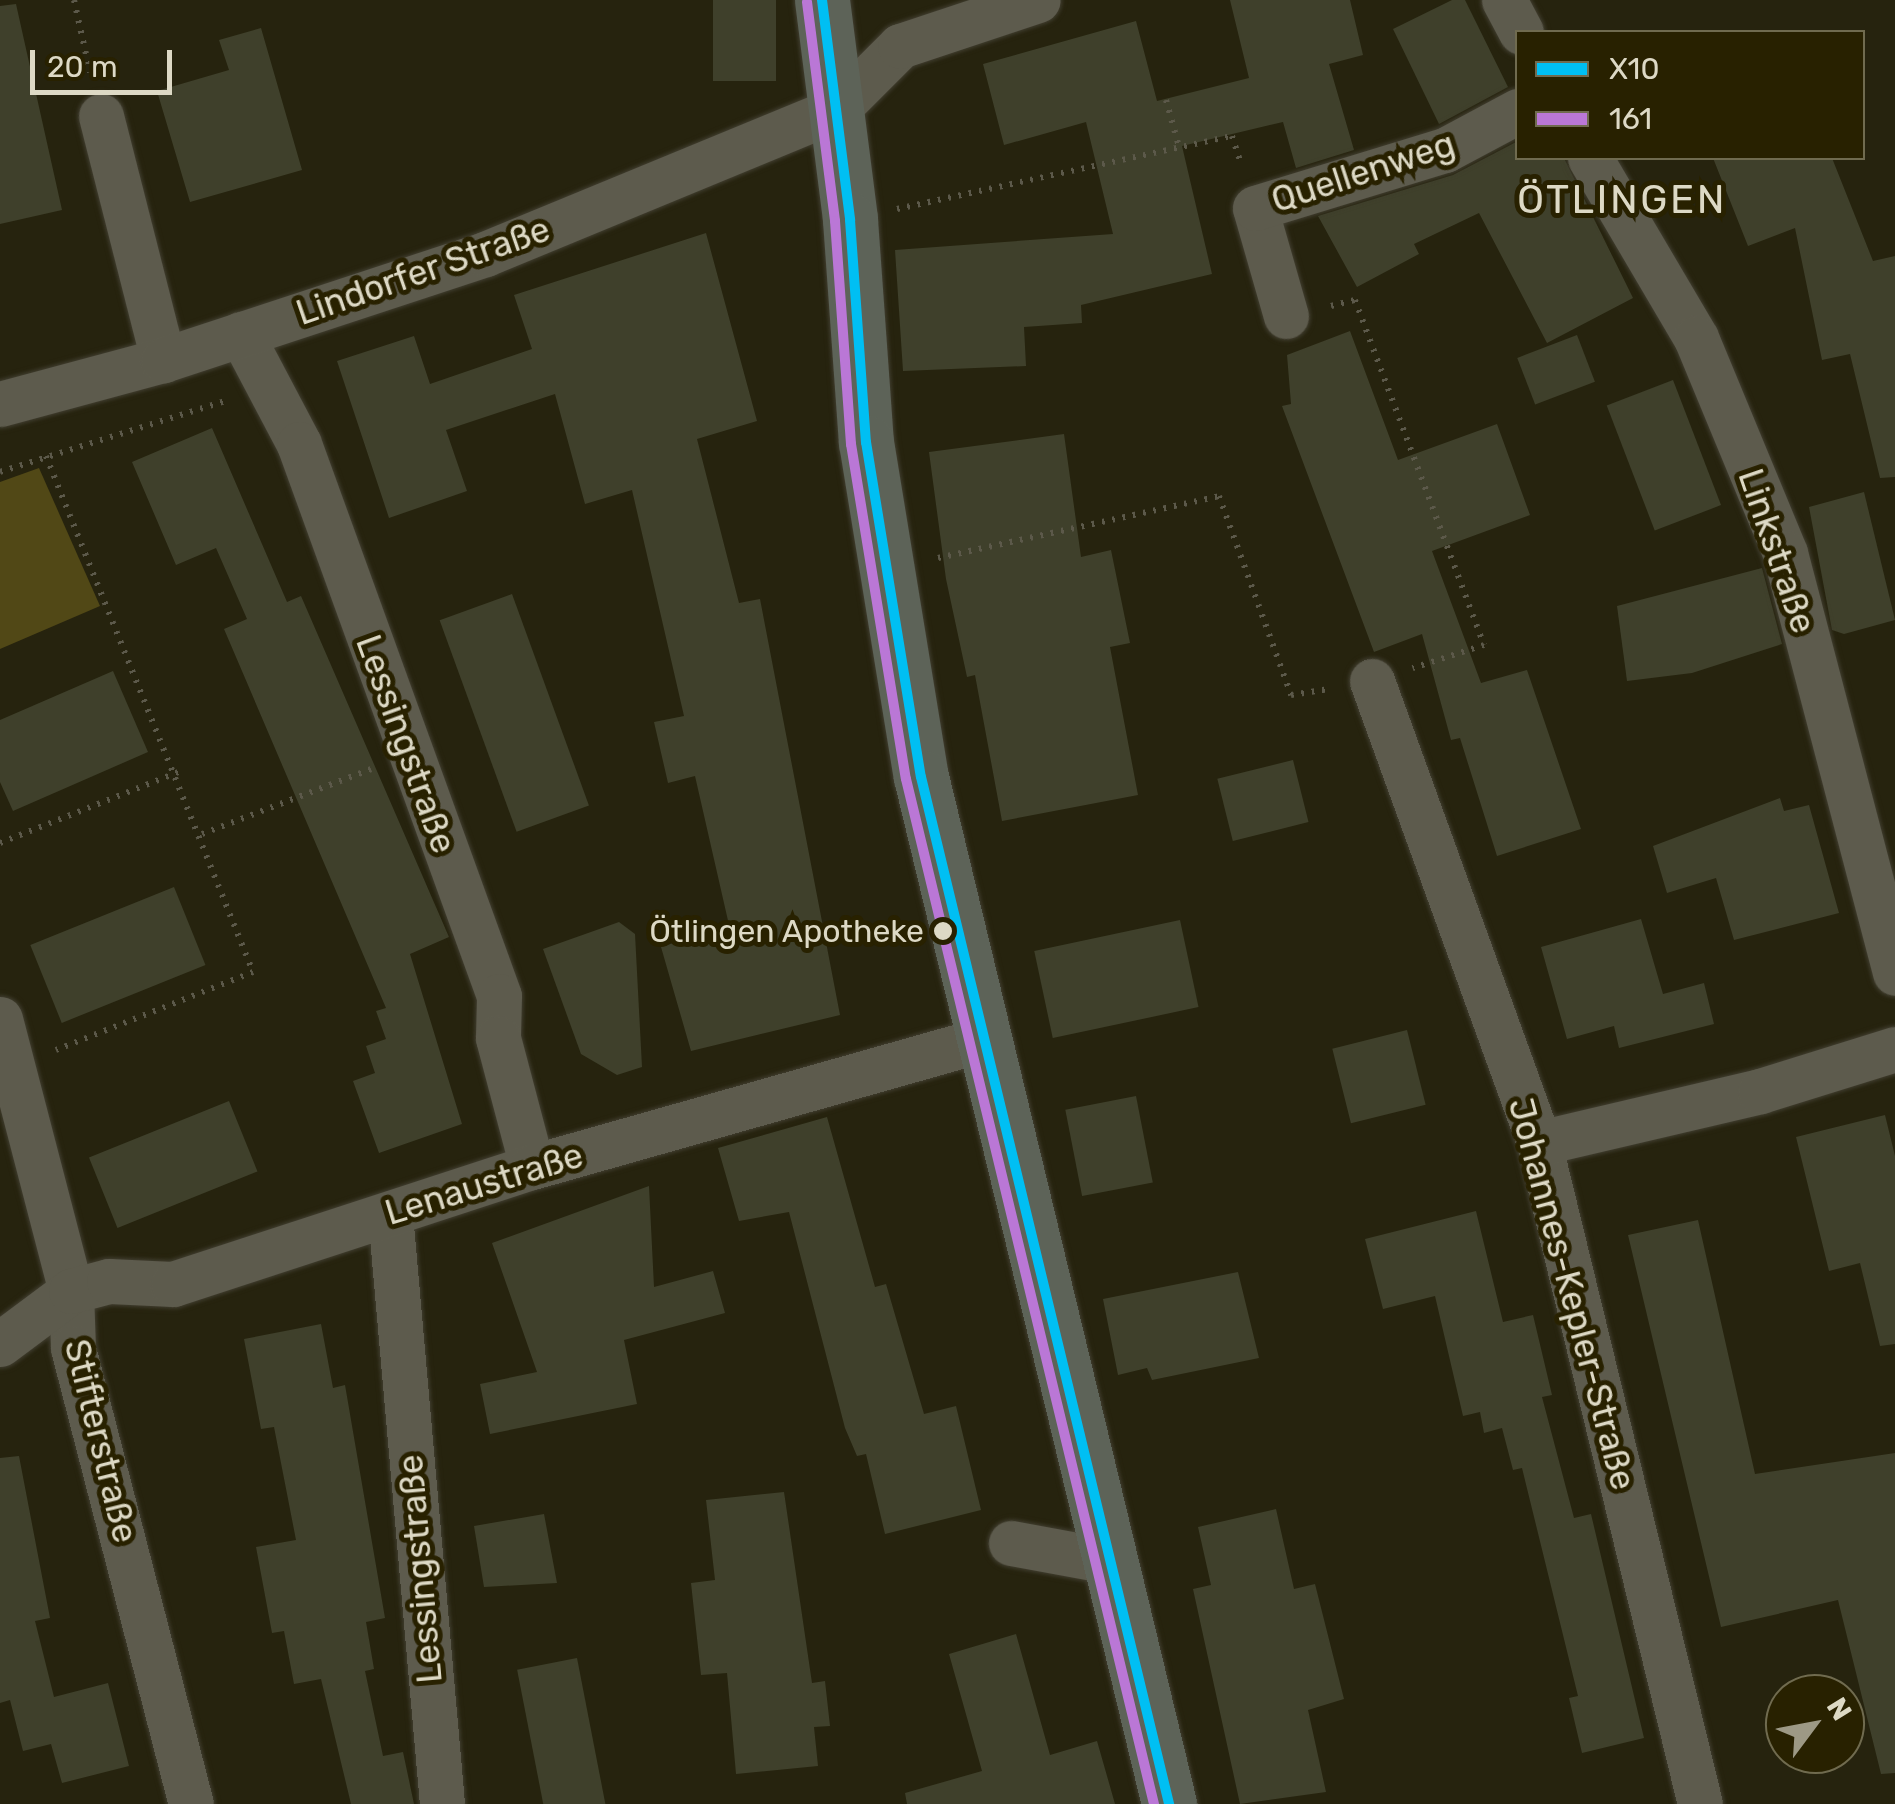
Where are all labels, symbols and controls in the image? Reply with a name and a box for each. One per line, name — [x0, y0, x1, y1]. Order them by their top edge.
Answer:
scale bar — [35, 30, 178, 92]
legend — [1515, 30, 1865, 160]
text: 20 m — [47, 49, 118, 85]
text: X10 — [1609, 51, 1659, 87]
text: 161 — [1609, 101, 1652, 137]
street label: Quellenweg — [1266, 123, 1460, 221]
district label: ÖTLINGEN — [1517, 176, 1727, 224]
street label: Lindorfer Straße — [290, 208, 556, 334]
street label: Linkstraße — [1729, 463, 1825, 639]
street label: Lessingstraße — [347, 629, 465, 859]
place label: Ötlingen Apotheke — [648, 912, 924, 950]
marker: Ötlingen Apotheke — [933, 921, 953, 941]
street label: Johannes-Kepler-Straße — [1499, 1093, 1645, 1495]
street label: Lenaustraße — [380, 1134, 588, 1234]
street label: Stifterstraße — [55, 1335, 147, 1547]
street label: Lessingstraße — [389, 1453, 451, 1685]
north arrow — [1765, 1674, 1865, 1774]
text: N — [1820, 1692, 1858, 1726]

